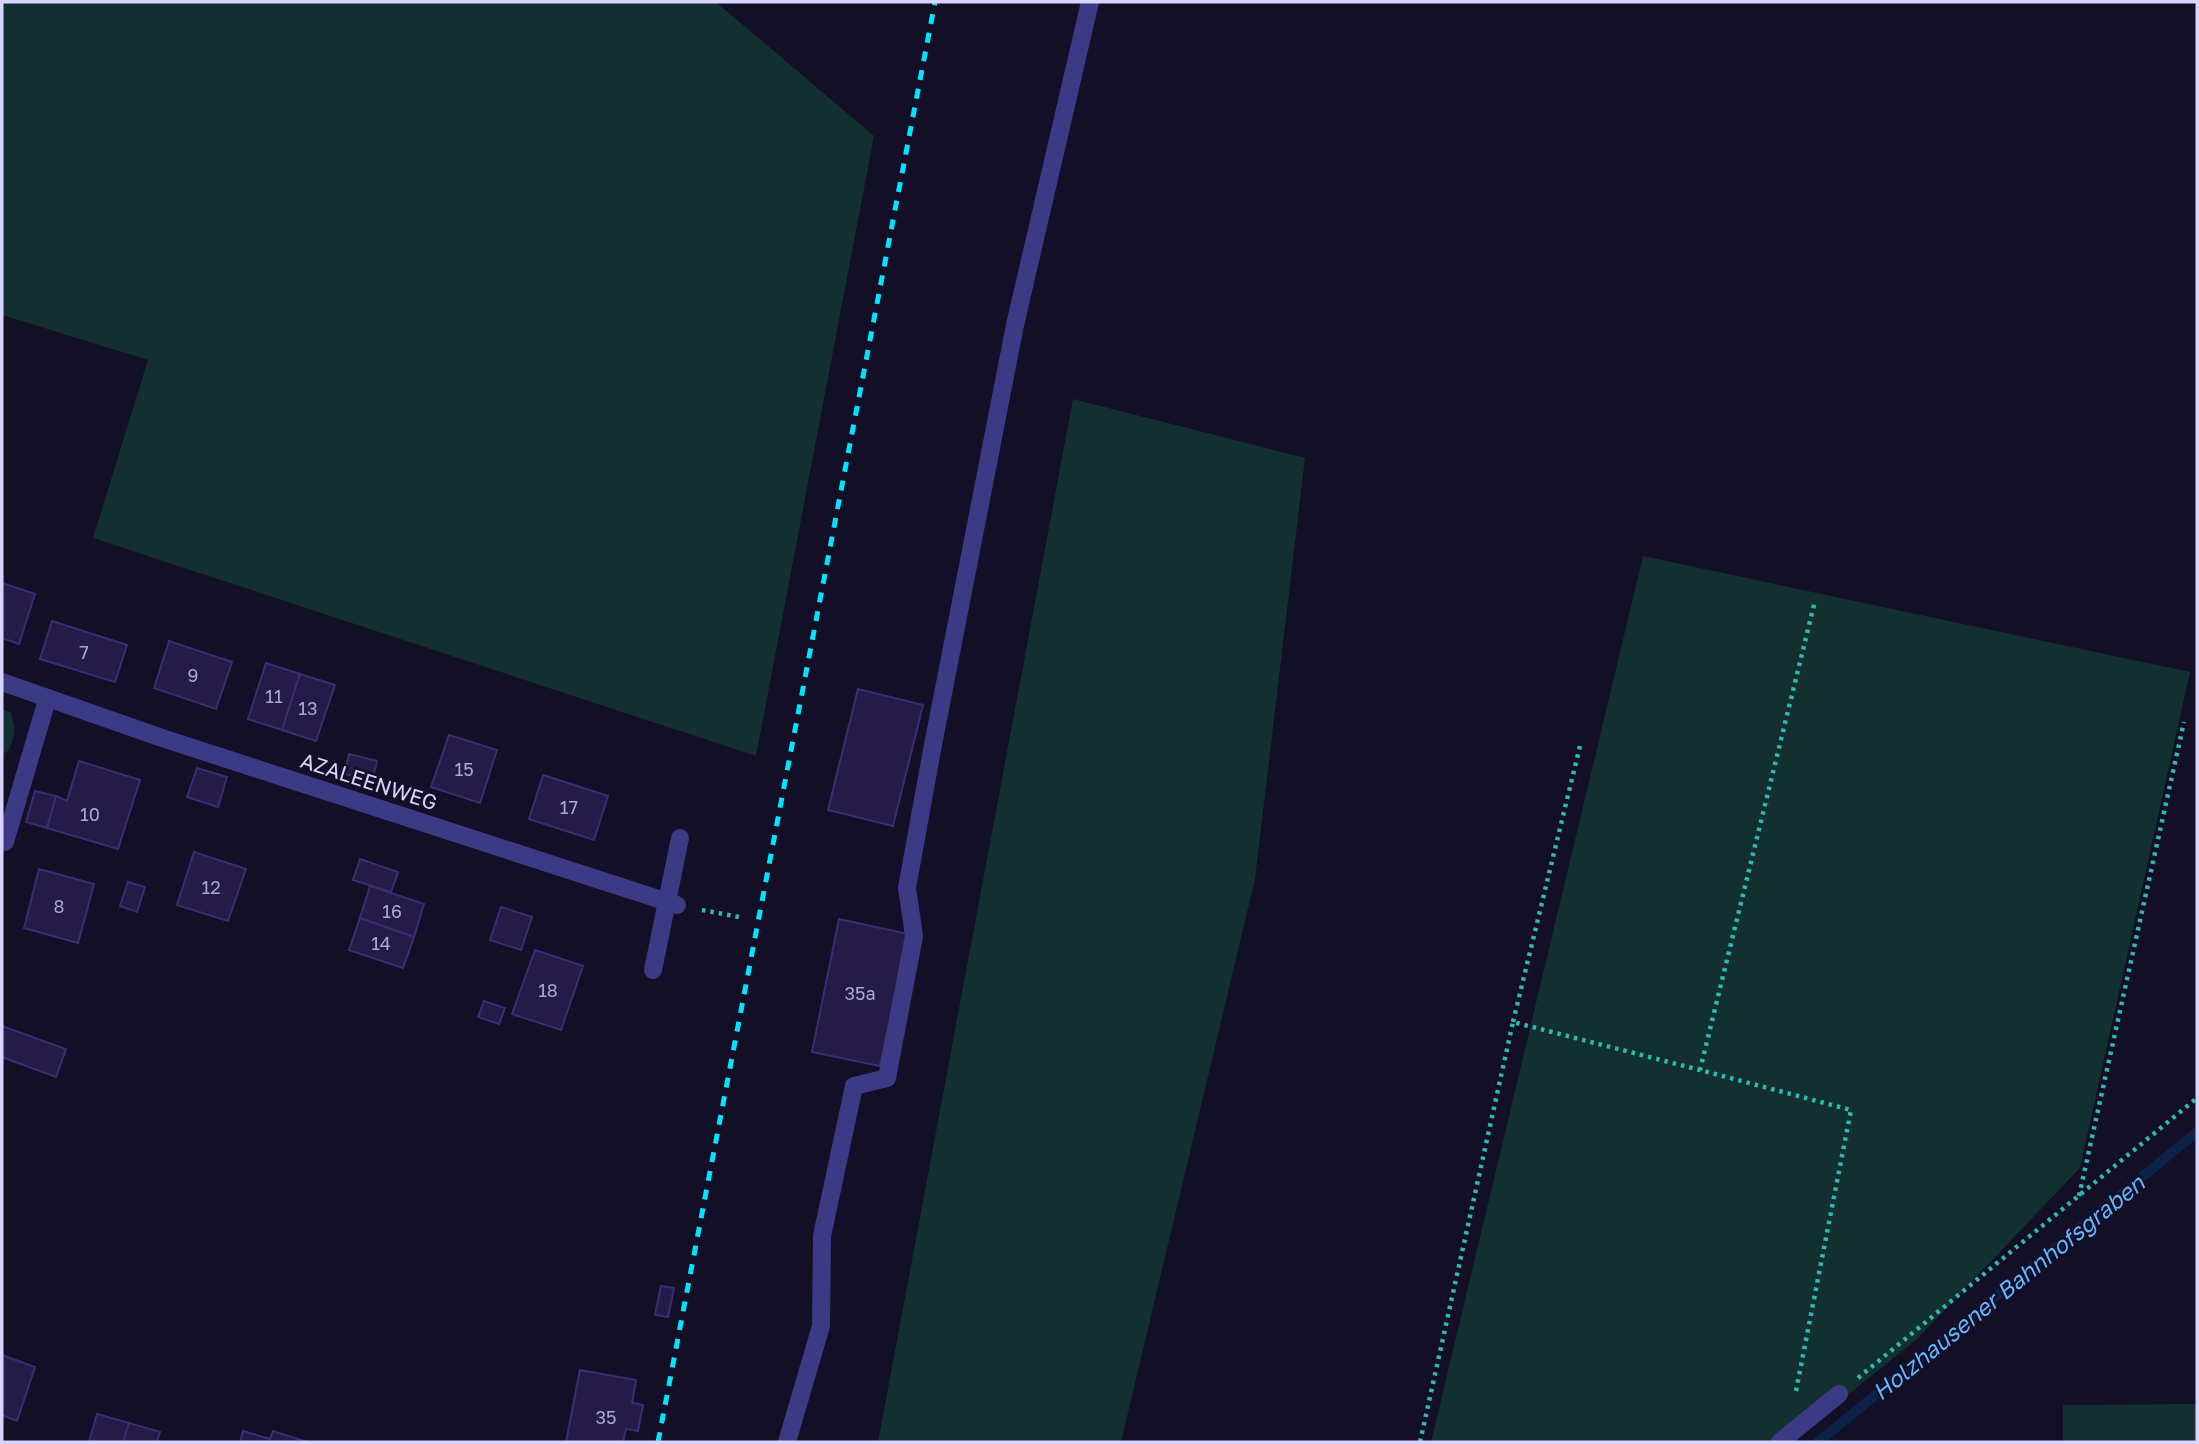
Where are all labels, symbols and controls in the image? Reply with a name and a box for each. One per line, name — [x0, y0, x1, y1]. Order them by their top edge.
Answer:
house number: 7 — [79, 641, 89, 663]
house number: 9 — [188, 664, 198, 686]
house number: 11 — [265, 685, 283, 707]
house number: 13 — [298, 697, 318, 719]
street label: AZALEENWEG — [297, 747, 441, 815]
house number: 15 — [454, 758, 474, 780]
house number: 17 — [560, 796, 578, 818]
house number: 10 — [80, 803, 100, 825]
house number: 12 — [201, 876, 221, 898]
house number: 8 — [54, 895, 64, 917]
house number: 16 — [382, 900, 402, 922]
house number: 14 — [371, 932, 391, 954]
house number: 18 — [538, 979, 558, 1001]
house number: 35a — [844, 982, 876, 1004]
water label: Holzhausener Bahnhofsgraben — [1866, 1168, 2150, 1405]
house number: 35 — [596, 1406, 616, 1428]

